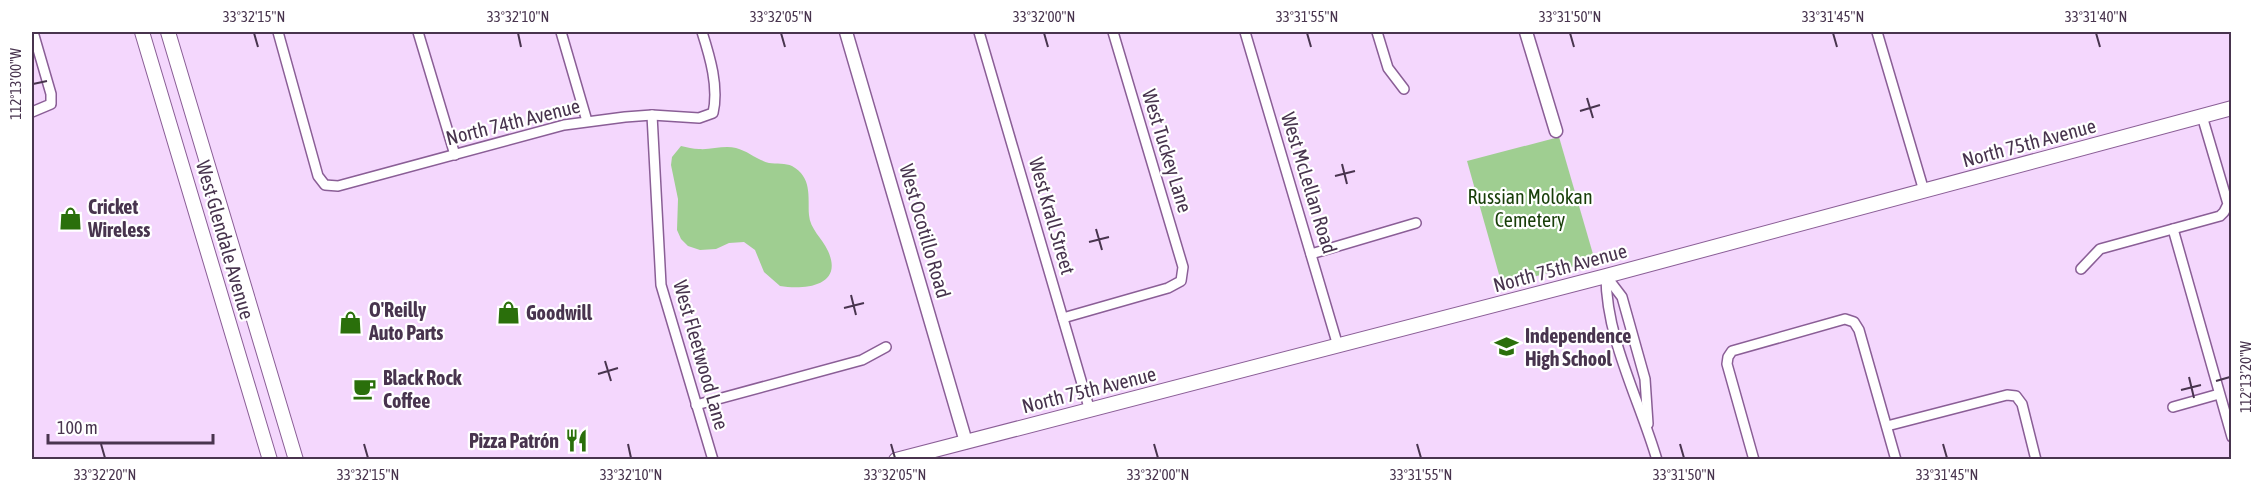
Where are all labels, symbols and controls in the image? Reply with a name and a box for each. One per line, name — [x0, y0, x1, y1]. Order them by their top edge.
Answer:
text: 33°32'15"N — [223, 8, 285, 25]
text: 33°32'10"N — [487, 8, 549, 25]
text: 33°32'05"N — [750, 8, 812, 25]
text: 33°32'00"N — [1013, 8, 1075, 25]
text: 33°31'55"N — [1276, 8, 1338, 25]
text: 33°31'50"N — [1539, 8, 1601, 25]
text: 33°31'45"N — [1802, 8, 1864, 25]
text: 33°31'40"N — [2065, 8, 2127, 25]
text: 112°13'00"W — [7, 48, 24, 120]
street label: West Tuckey Lane — [1138, 87, 1197, 215]
street label: North 74th Avenue — [443, 94, 582, 149]
street label: West McLellan Road — [1277, 109, 1342, 256]
street label: North 75th Avenue — [1960, 114, 2098, 171]
street label: West Krall Street — [1025, 155, 1080, 277]
street label: West Glendale Avenue — [192, 158, 259, 322]
street label: West Ocotillo Road — [895, 161, 956, 300]
park label: Russian Molokan Cemetery — [1467, 185, 1593, 231]
place label: Cricket Wireless — [87, 195, 150, 241]
shop icon: Cricket Wireless — [57, 205, 83, 231]
street label: North 75th Avenue — [1491, 239, 1629, 296]
street label: West Fleetwood Lane — [669, 278, 734, 432]
place label: O'Reilly Auto Parts — [368, 298, 443, 344]
shop icon: Goodwill — [495, 300, 521, 326]
place label: Goodwill — [526, 301, 593, 324]
shop icon: O'Reilly Auto Parts — [338, 309, 364, 335]
place label: Independence High School — [1525, 324, 1631, 370]
school or university icon: Independence High School — [1494, 334, 1520, 360]
text: 112°13'20"W — [2237, 341, 2254, 413]
street label: North 75th Avenue — [1019, 362, 1158, 417]
place label: Black Rock Coffee — [383, 366, 462, 412]
cafe icon: Black Rock Coffee — [352, 376, 378, 402]
scale bar — [48, 407, 213, 445]
text: 100 m — [57, 417, 98, 438]
restaurant icon: Pizza Patrón — [564, 428, 590, 454]
place label: Pizza Patrón — [469, 429, 559, 452]
text: 33°32'20"N — [74, 466, 136, 483]
text: 33°32'15"N — [337, 466, 399, 483]
text: 33°32'10"N — [600, 466, 662, 483]
text: 33°32'05"N — [864, 466, 926, 483]
text: 33°32'00"N — [1127, 466, 1189, 483]
text: 33°31'55"N — [1390, 466, 1452, 483]
text: 33°31'50"N — [1653, 466, 1715, 483]
text: 33°31'45"N — [1916, 466, 1978, 483]

